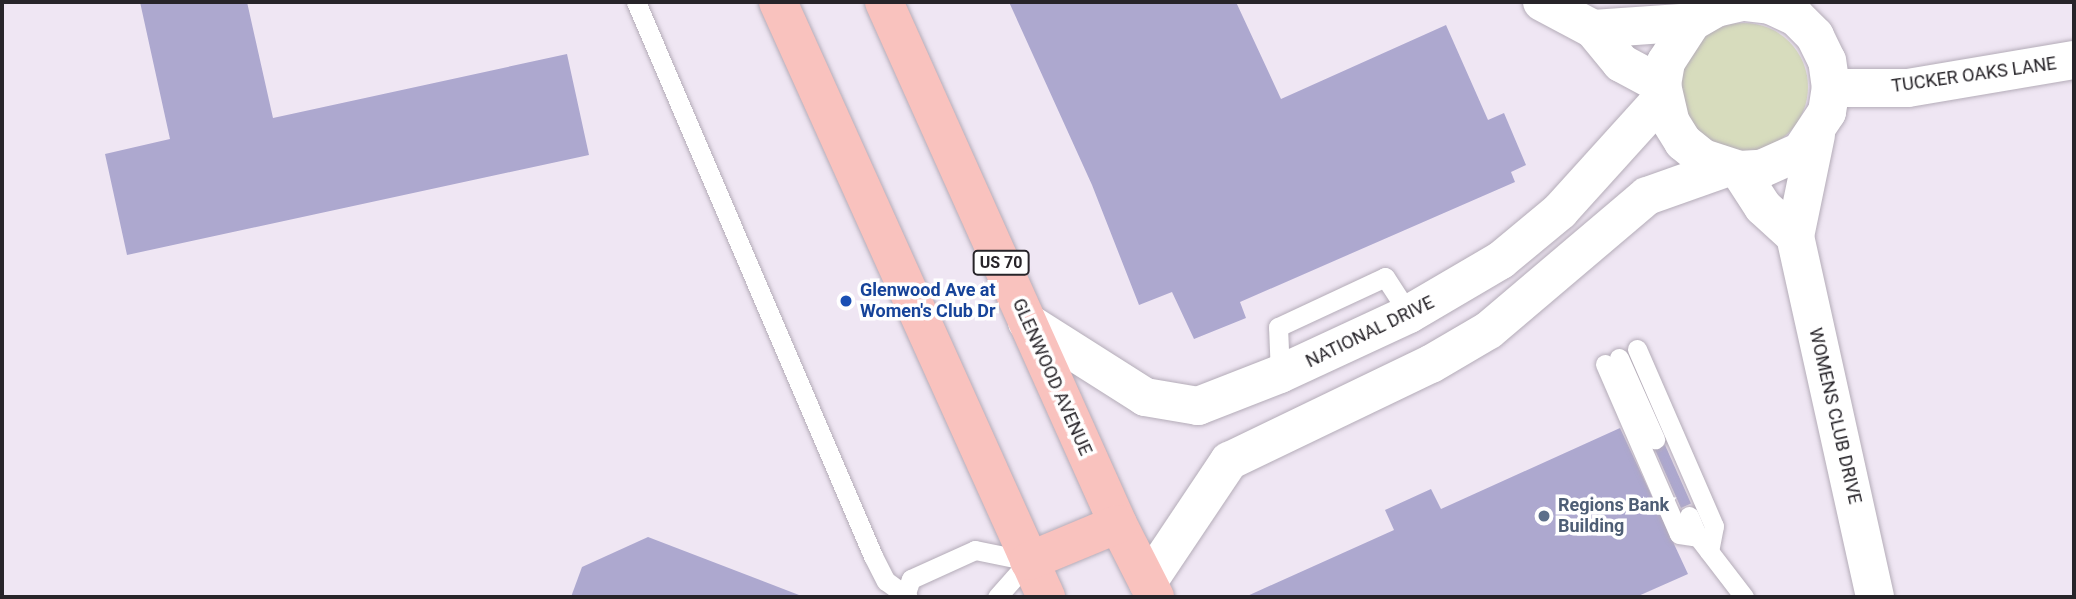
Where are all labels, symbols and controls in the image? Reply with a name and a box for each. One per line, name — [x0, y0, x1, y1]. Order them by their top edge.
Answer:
street label: TUCKER OAKS LANE — [1890, 53, 2058, 97]
road number: US 70 — [971, 250, 1031, 276]
place label: Glenwood Ave at Women's Club Dr — [860, 280, 996, 322]
street label: NATIONAL DRIVE — [1302, 292, 1438, 372]
marker: Glenwood Ave at Women's Club Dr — [838, 293, 854, 309]
street label: GLENWOOD AVENUE — [1008, 295, 1096, 459]
street label: WOMENS CLUB DRIVE — [1804, 326, 1866, 506]
place label: Regions Bank Building — [1558, 495, 1669, 538]
marker: Regions Bank Building — [1536, 508, 1552, 524]

